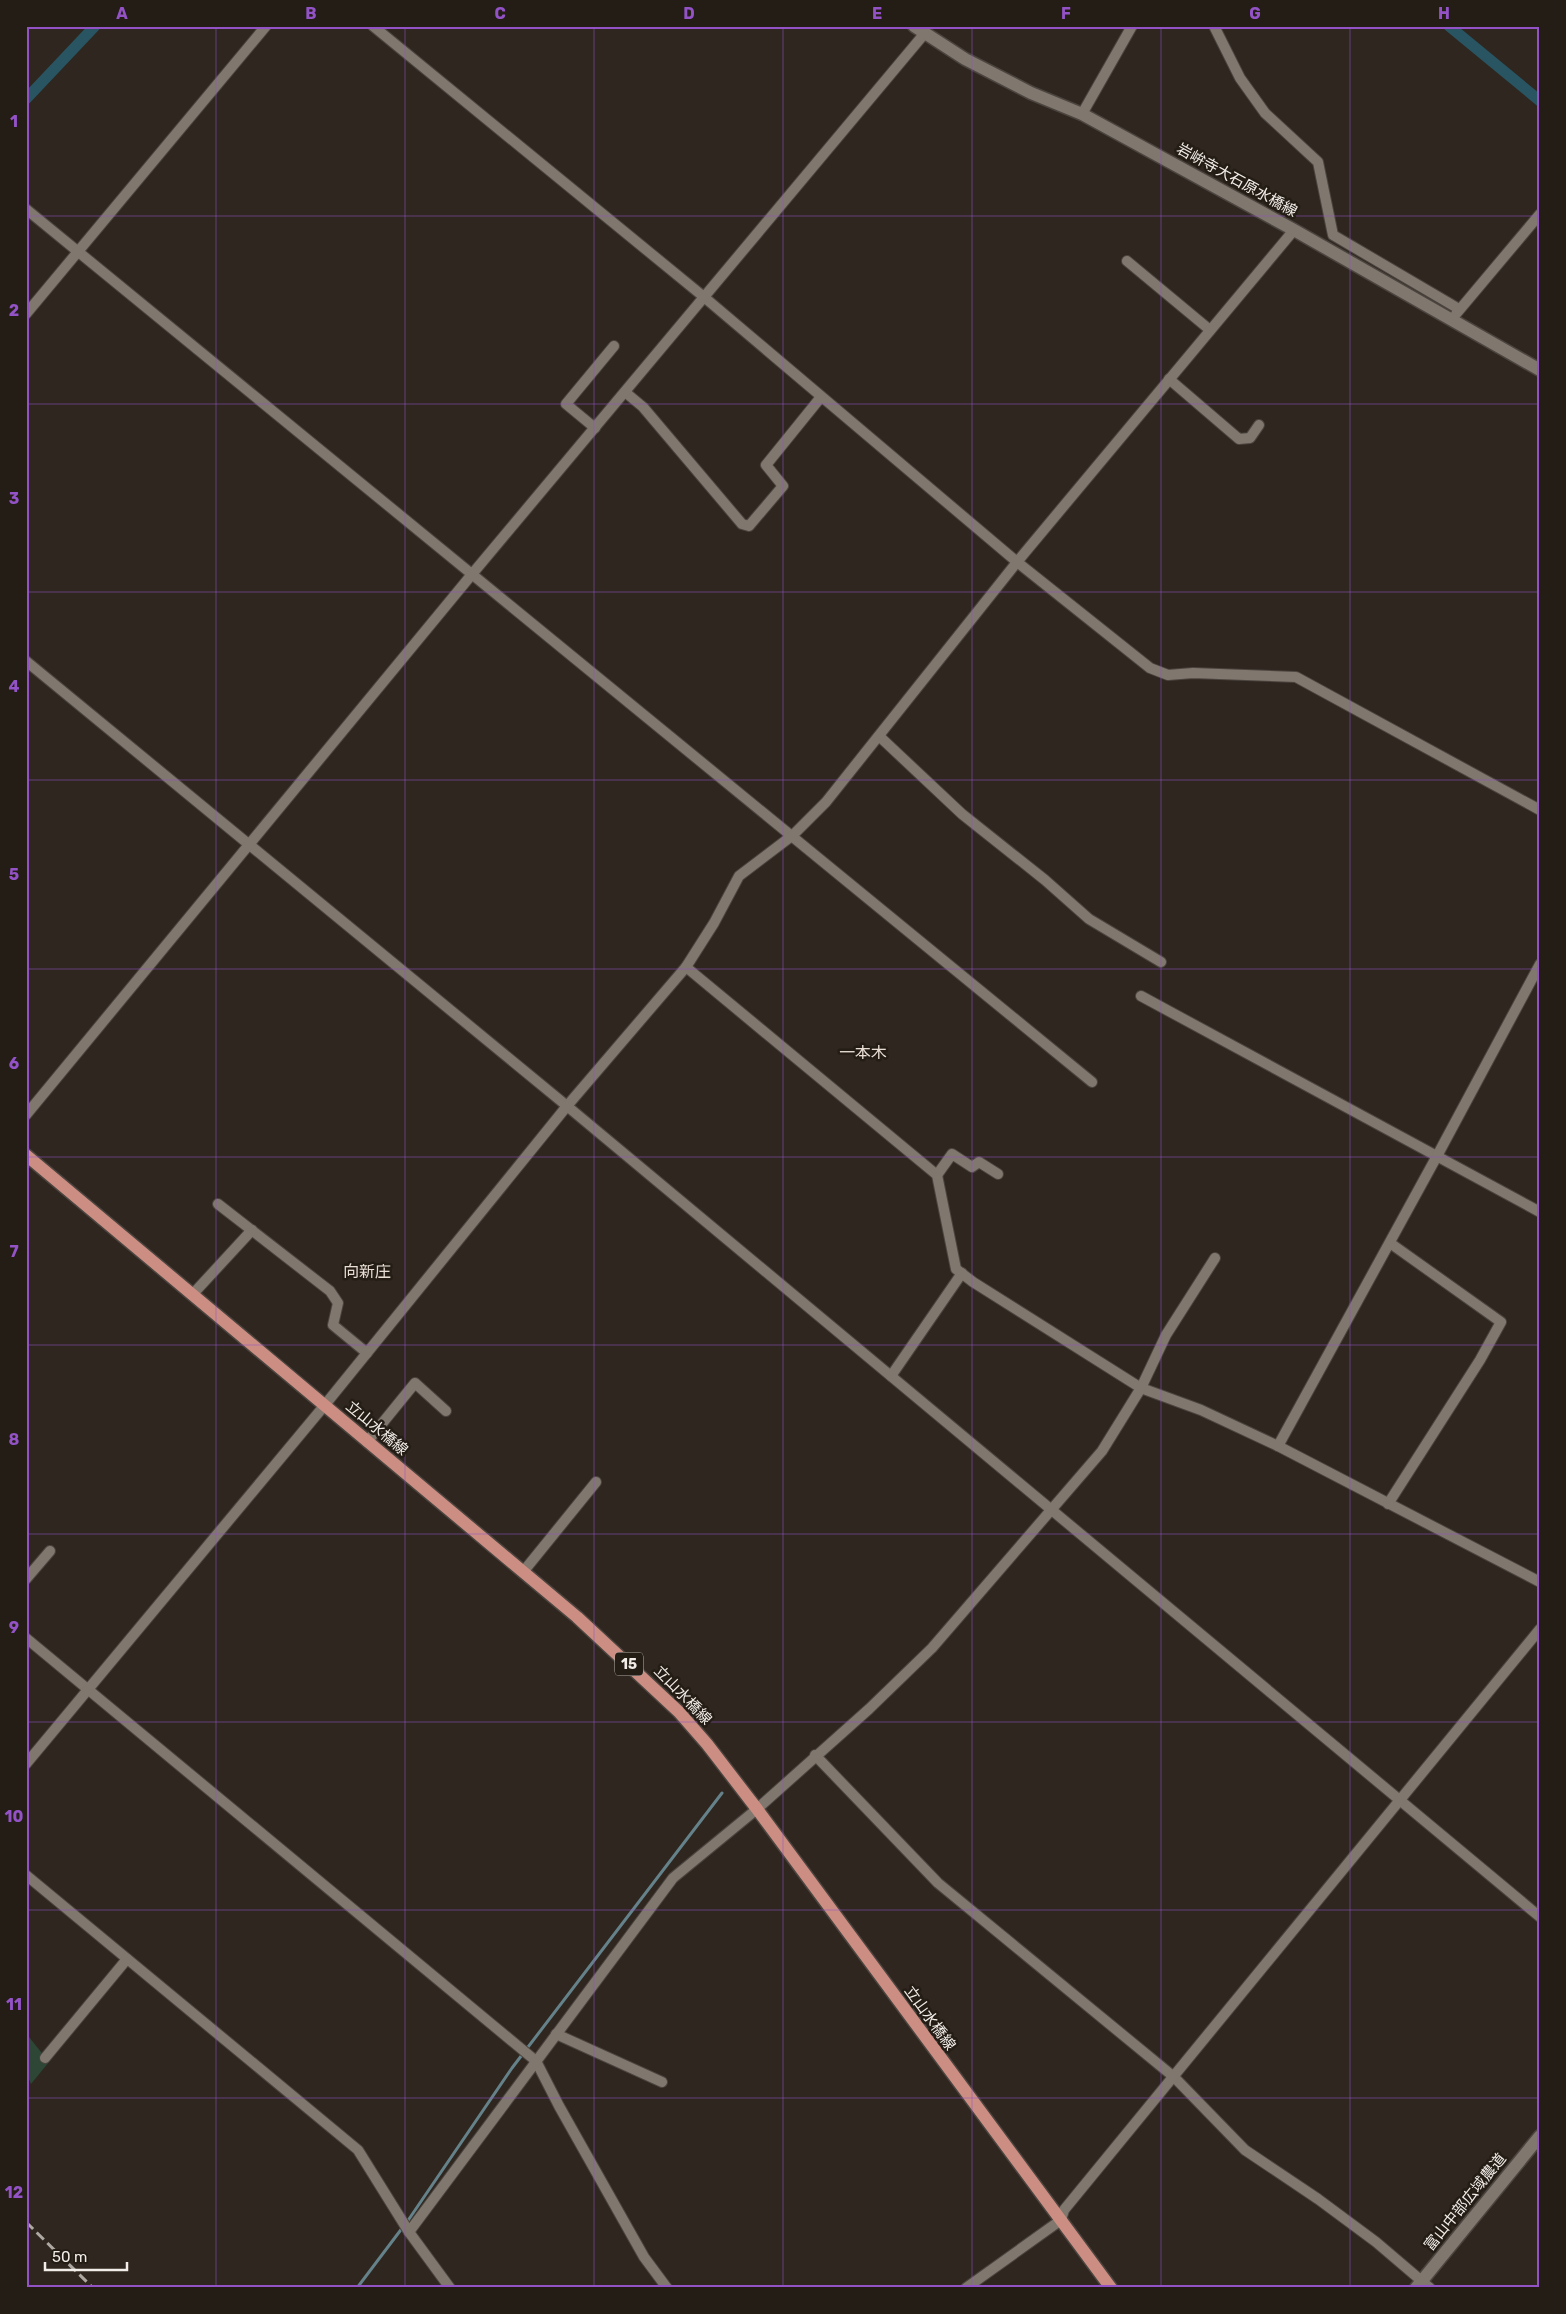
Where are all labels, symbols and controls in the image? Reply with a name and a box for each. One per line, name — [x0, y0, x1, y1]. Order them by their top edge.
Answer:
text: A — [116, 4, 128, 23]
text: B — [305, 4, 317, 23]
text: C — [494, 4, 506, 23]
text: D — [683, 4, 695, 23]
text: E — [872, 4, 882, 23]
text: F — [1061, 4, 1071, 23]
text: G — [1249, 4, 1261, 23]
text: H — [1438, 4, 1450, 23]
text: 1 — [10, 112, 18, 131]
street label: 岩峅寺大石原水橋線 — [1174, 139, 1300, 221]
text: 2 — [9, 301, 19, 320]
text: 3 — [9, 489, 19, 508]
text: 4 — [9, 677, 20, 696]
text: 5 — [9, 865, 19, 884]
district label: 一本木 — [839, 1043, 887, 1062]
text: 6 — [9, 1054, 19, 1073]
text: 7 — [9, 1242, 19, 1261]
district label: 向新庄 — [343, 1262, 391, 1281]
street label: 立山水橋線 — [342, 1397, 412, 1459]
text: 8 — [9, 1430, 20, 1449]
text: 9 — [9, 1618, 19, 1637]
road number: 15 — [615, 1652, 643, 1676]
street label: 立山水橋線 — [650, 1662, 716, 1728]
text: 10 — [5, 1807, 24, 1826]
street label: 立山水橋線 — [901, 1982, 959, 2054]
text: 11 — [6, 1995, 22, 2014]
street label: 富山中部広域農道 — [1420, 2150, 1510, 2254]
text: 12 — [5, 2183, 23, 2202]
scale bar — [45, 2239, 128, 2271]
text: 50 m — [52, 2248, 87, 2266]

